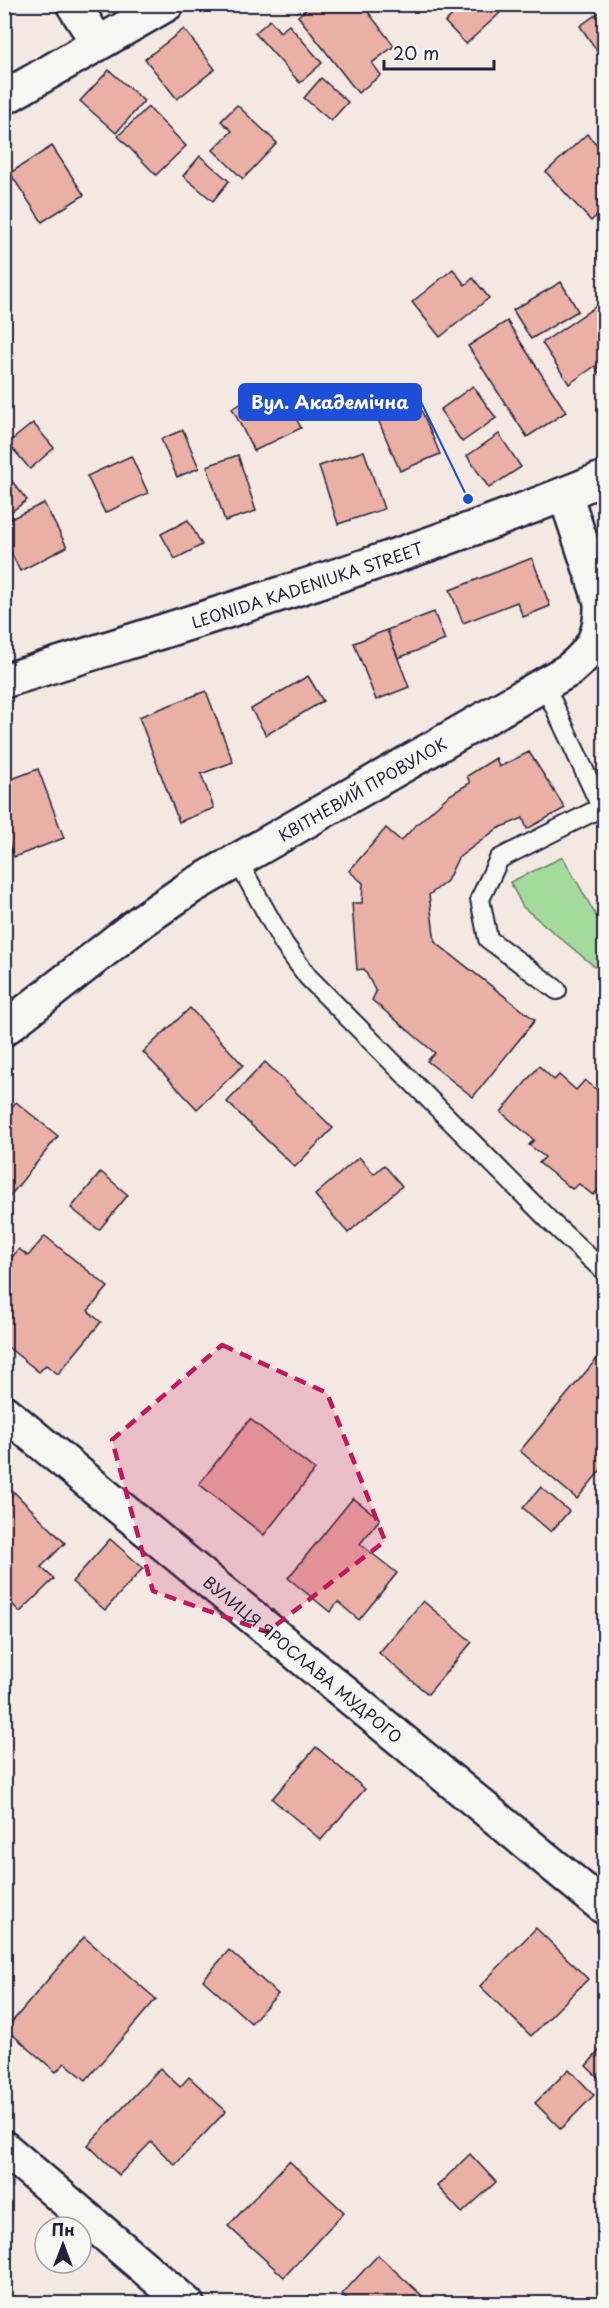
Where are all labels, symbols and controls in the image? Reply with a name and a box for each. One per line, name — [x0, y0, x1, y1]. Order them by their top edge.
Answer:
scale bar — [384, 33, 494, 71]
text: 20 m — [393, 39, 439, 66]
callout: Вул. Академічна — [239, 384, 421, 420]
text: Вул. Академічна — [251, 388, 409, 415]
street label: LEONIDA KADENIUKA STREET — [188, 535, 426, 634]
street label: КВІТНЕВИЙ ПРОВУЛОК — [273, 731, 450, 847]
street label: ВУЛИЦЯ ЯРОСЛАВА МУДРОГО — [199, 1570, 408, 1748]
north arrow — [33, 2215, 93, 2275]
text: Пн — [51, 2217, 75, 2241]

